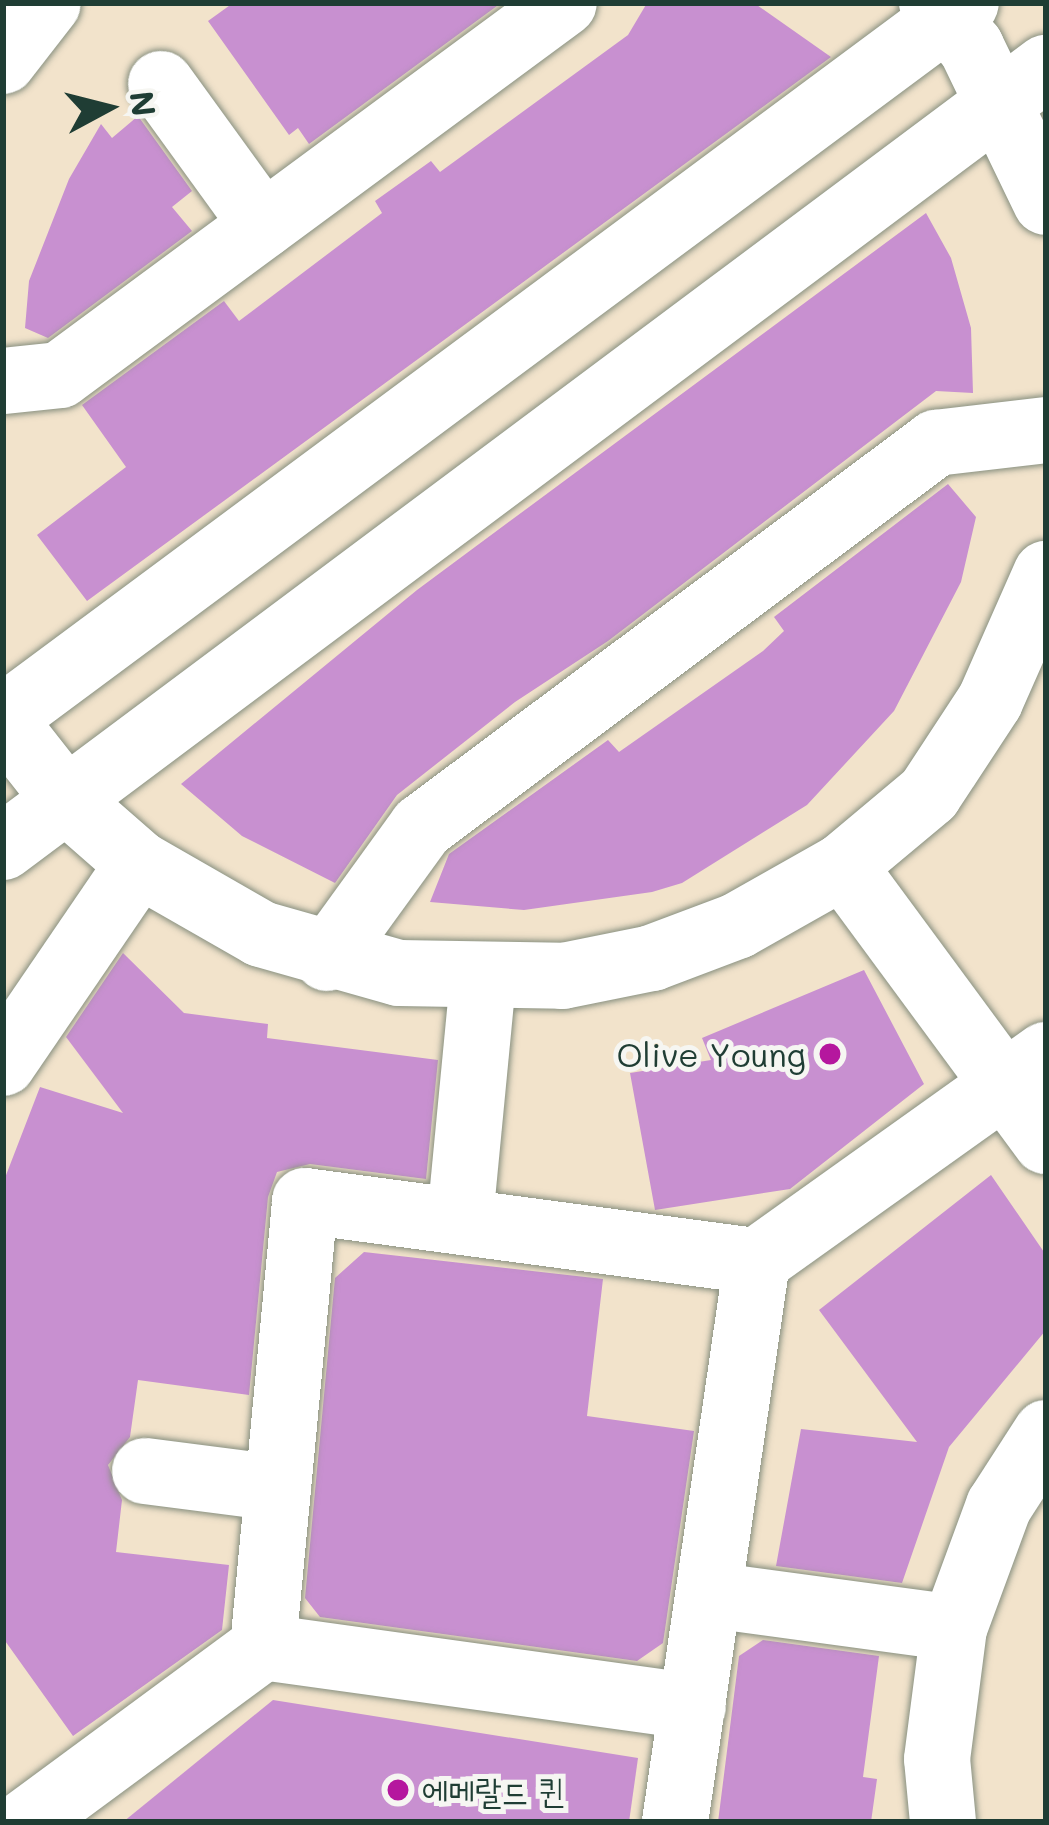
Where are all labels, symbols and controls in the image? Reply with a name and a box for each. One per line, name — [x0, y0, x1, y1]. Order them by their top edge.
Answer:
north arrow — [48, 48, 168, 168]
text: N — [121, 88, 167, 119]
place label: Olive Young — [616, 1034, 806, 1074]
marker: Olive Young — [817, 1041, 843, 1067]
place label: 에메랄드 퀸 — [422, 1770, 565, 1810]
marker: 에메랄드 퀸 — [385, 1777, 411, 1803]

